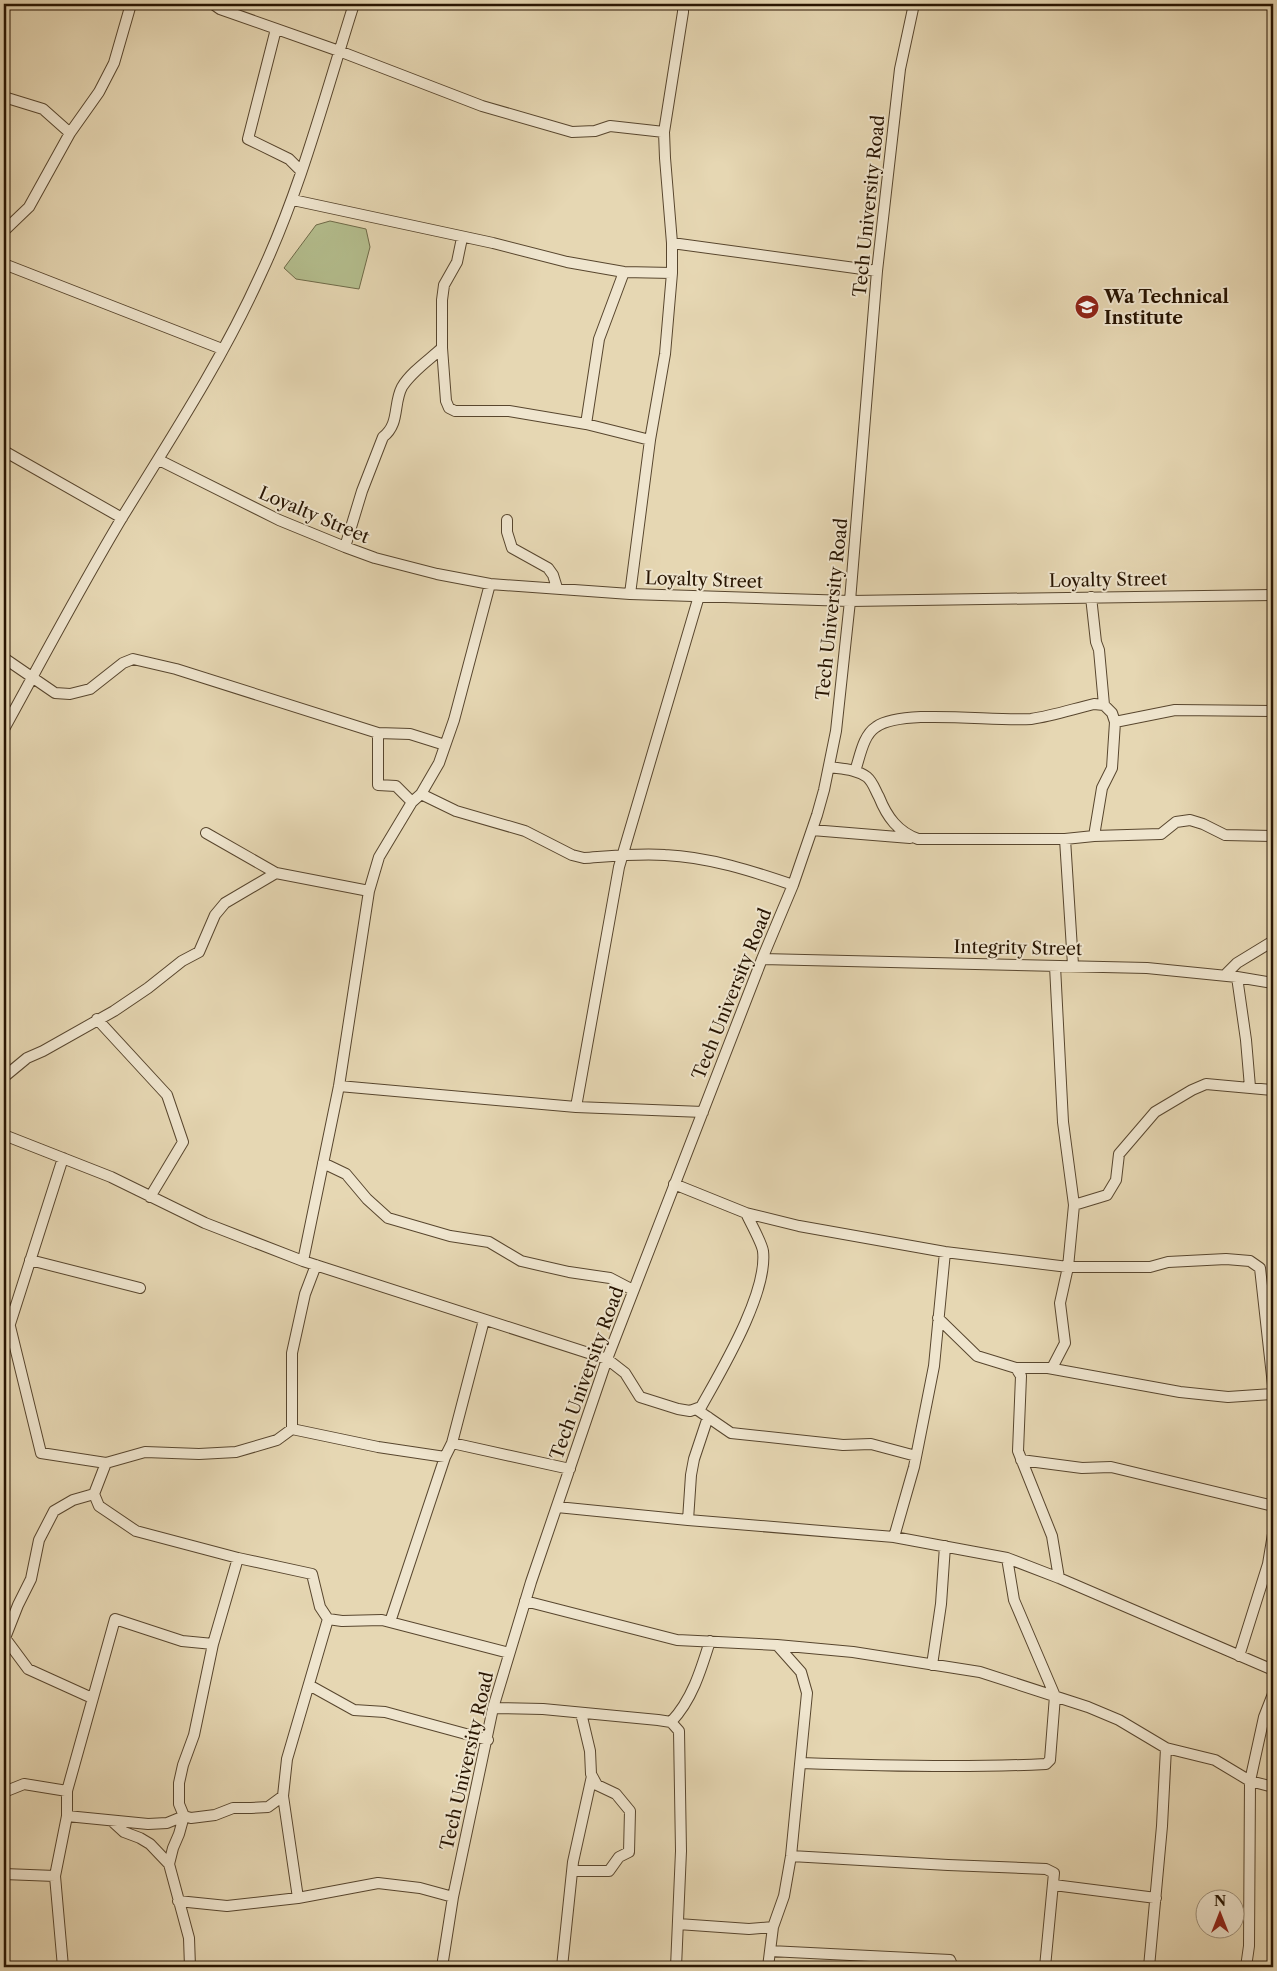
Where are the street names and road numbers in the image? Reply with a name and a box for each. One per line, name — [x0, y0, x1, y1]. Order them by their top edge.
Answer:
street label: Tech University Road — [849, 114, 889, 298]
street label: Loyalty Street — [255, 482, 373, 548]
street label: Tech University Road — [812, 517, 852, 701]
street label: Loyalty Street — [644, 567, 764, 593]
street label: Loyalty Street — [1049, 568, 1168, 592]
street label: Tech University Road — [688, 905, 776, 1083]
street label: Integrity Street — [953, 936, 1083, 960]
street label: Tech University Road — [545, 1283, 629, 1463]
street label: Tech University Road — [436, 1669, 498, 1852]

